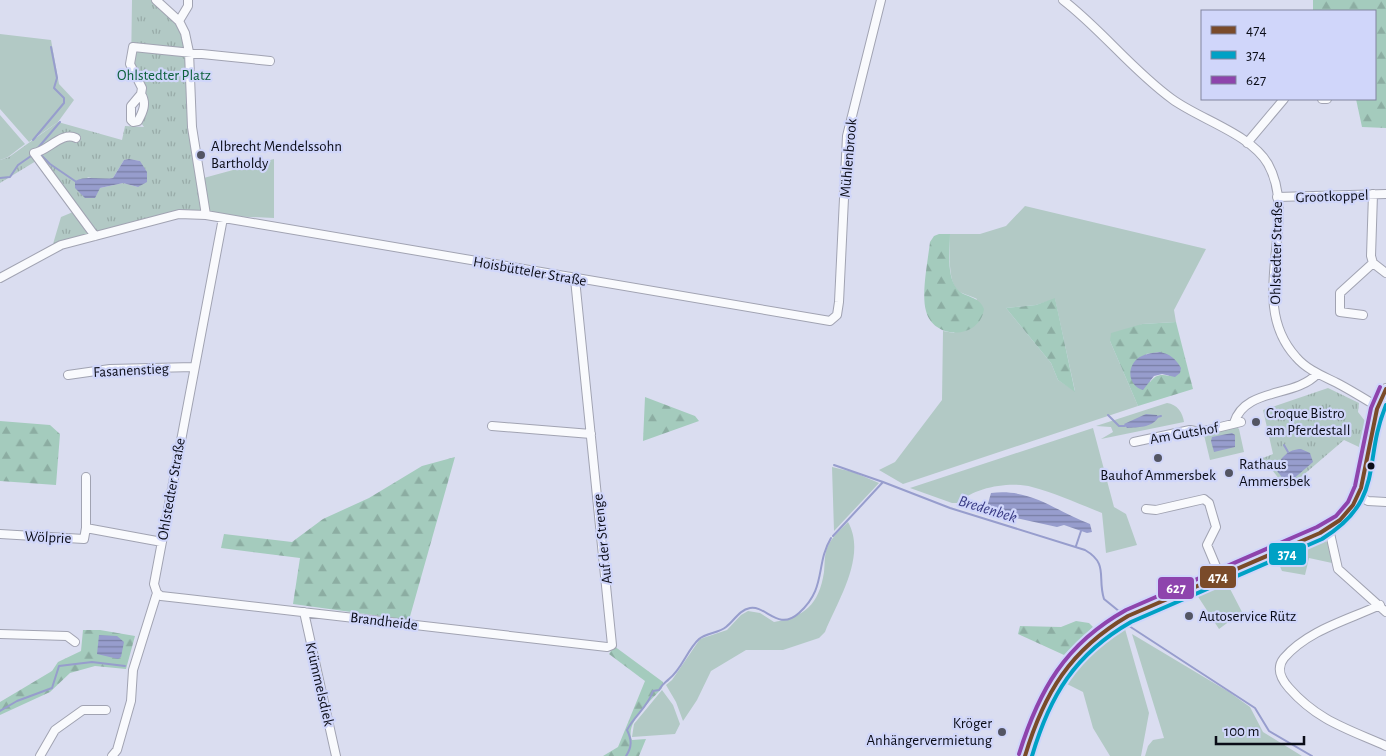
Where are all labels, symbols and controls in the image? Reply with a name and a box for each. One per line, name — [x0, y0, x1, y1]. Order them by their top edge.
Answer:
legend — [1201, 10, 1376, 100]
text: 474 — [1246, 23, 1267, 38]
text: 374 — [1246, 48, 1266, 63]
park label: Ohlstedter Platz — [117, 68, 211, 83]
text: 627 — [1246, 73, 1266, 88]
street label: Mühlenbrook — [838, 118, 859, 198]
place label: Albrecht Mendelssohn Bartholdy — [211, 139, 342, 171]
marker: Albrecht Mendelssohn Bartholdy — [195, 149, 207, 161]
street label: Grootkoppel — [1295, 188, 1369, 205]
street label: Ohlstedter Straße — [1268, 201, 1285, 305]
street label: Hoisbütteler Straße — [472, 254, 588, 289]
street label: Fasanenstieg — [93, 361, 170, 380]
place label: Croque Bistro am Pferdestall — [1266, 406, 1350, 438]
marker: Croque Bistro am Pferdestall — [1250, 416, 1262, 428]
street label: Am Gutshof — [1149, 420, 1221, 447]
street label: Ohlstedter Straße — [155, 437, 188, 541]
marker: Bauhof Ammersbek — [1152, 452, 1164, 464]
place label: Rathaus Ammersbek — [1239, 457, 1310, 489]
unlabelled marker — [1366, 461, 1376, 471]
marker: Rathaus Ammersbek — [1223, 467, 1235, 479]
place label: Bauhof Ammersbek — [1100, 468, 1216, 483]
water label: Bredenbek — [957, 492, 1019, 525]
street label: Auf der Strenge — [590, 493, 615, 585]
street label: Wölprie — [24, 529, 72, 546]
line badge: 374 — [1268, 542, 1307, 566]
text: 374 — [1277, 548, 1297, 562]
line badge: 474 — [1199, 565, 1237, 589]
text: 474 — [1208, 571, 1228, 585]
line badge: 627 — [1157, 576, 1195, 600]
text: 627 — [1166, 582, 1186, 596]
place label: Autoservice Rütz — [1199, 609, 1296, 624]
street label: Brandheide — [349, 610, 419, 633]
marker: Autoservice Rütz — [1183, 610, 1195, 622]
street label: Krümmelsdiek — [303, 641, 336, 728]
scale bar — [1216, 714, 1304, 746]
place label: Kröger Anhängervermietung — [866, 716, 993, 748]
text: 100 m — [1224, 724, 1259, 739]
marker: Kröger Anhängervermietung — [996, 726, 1008, 738]

